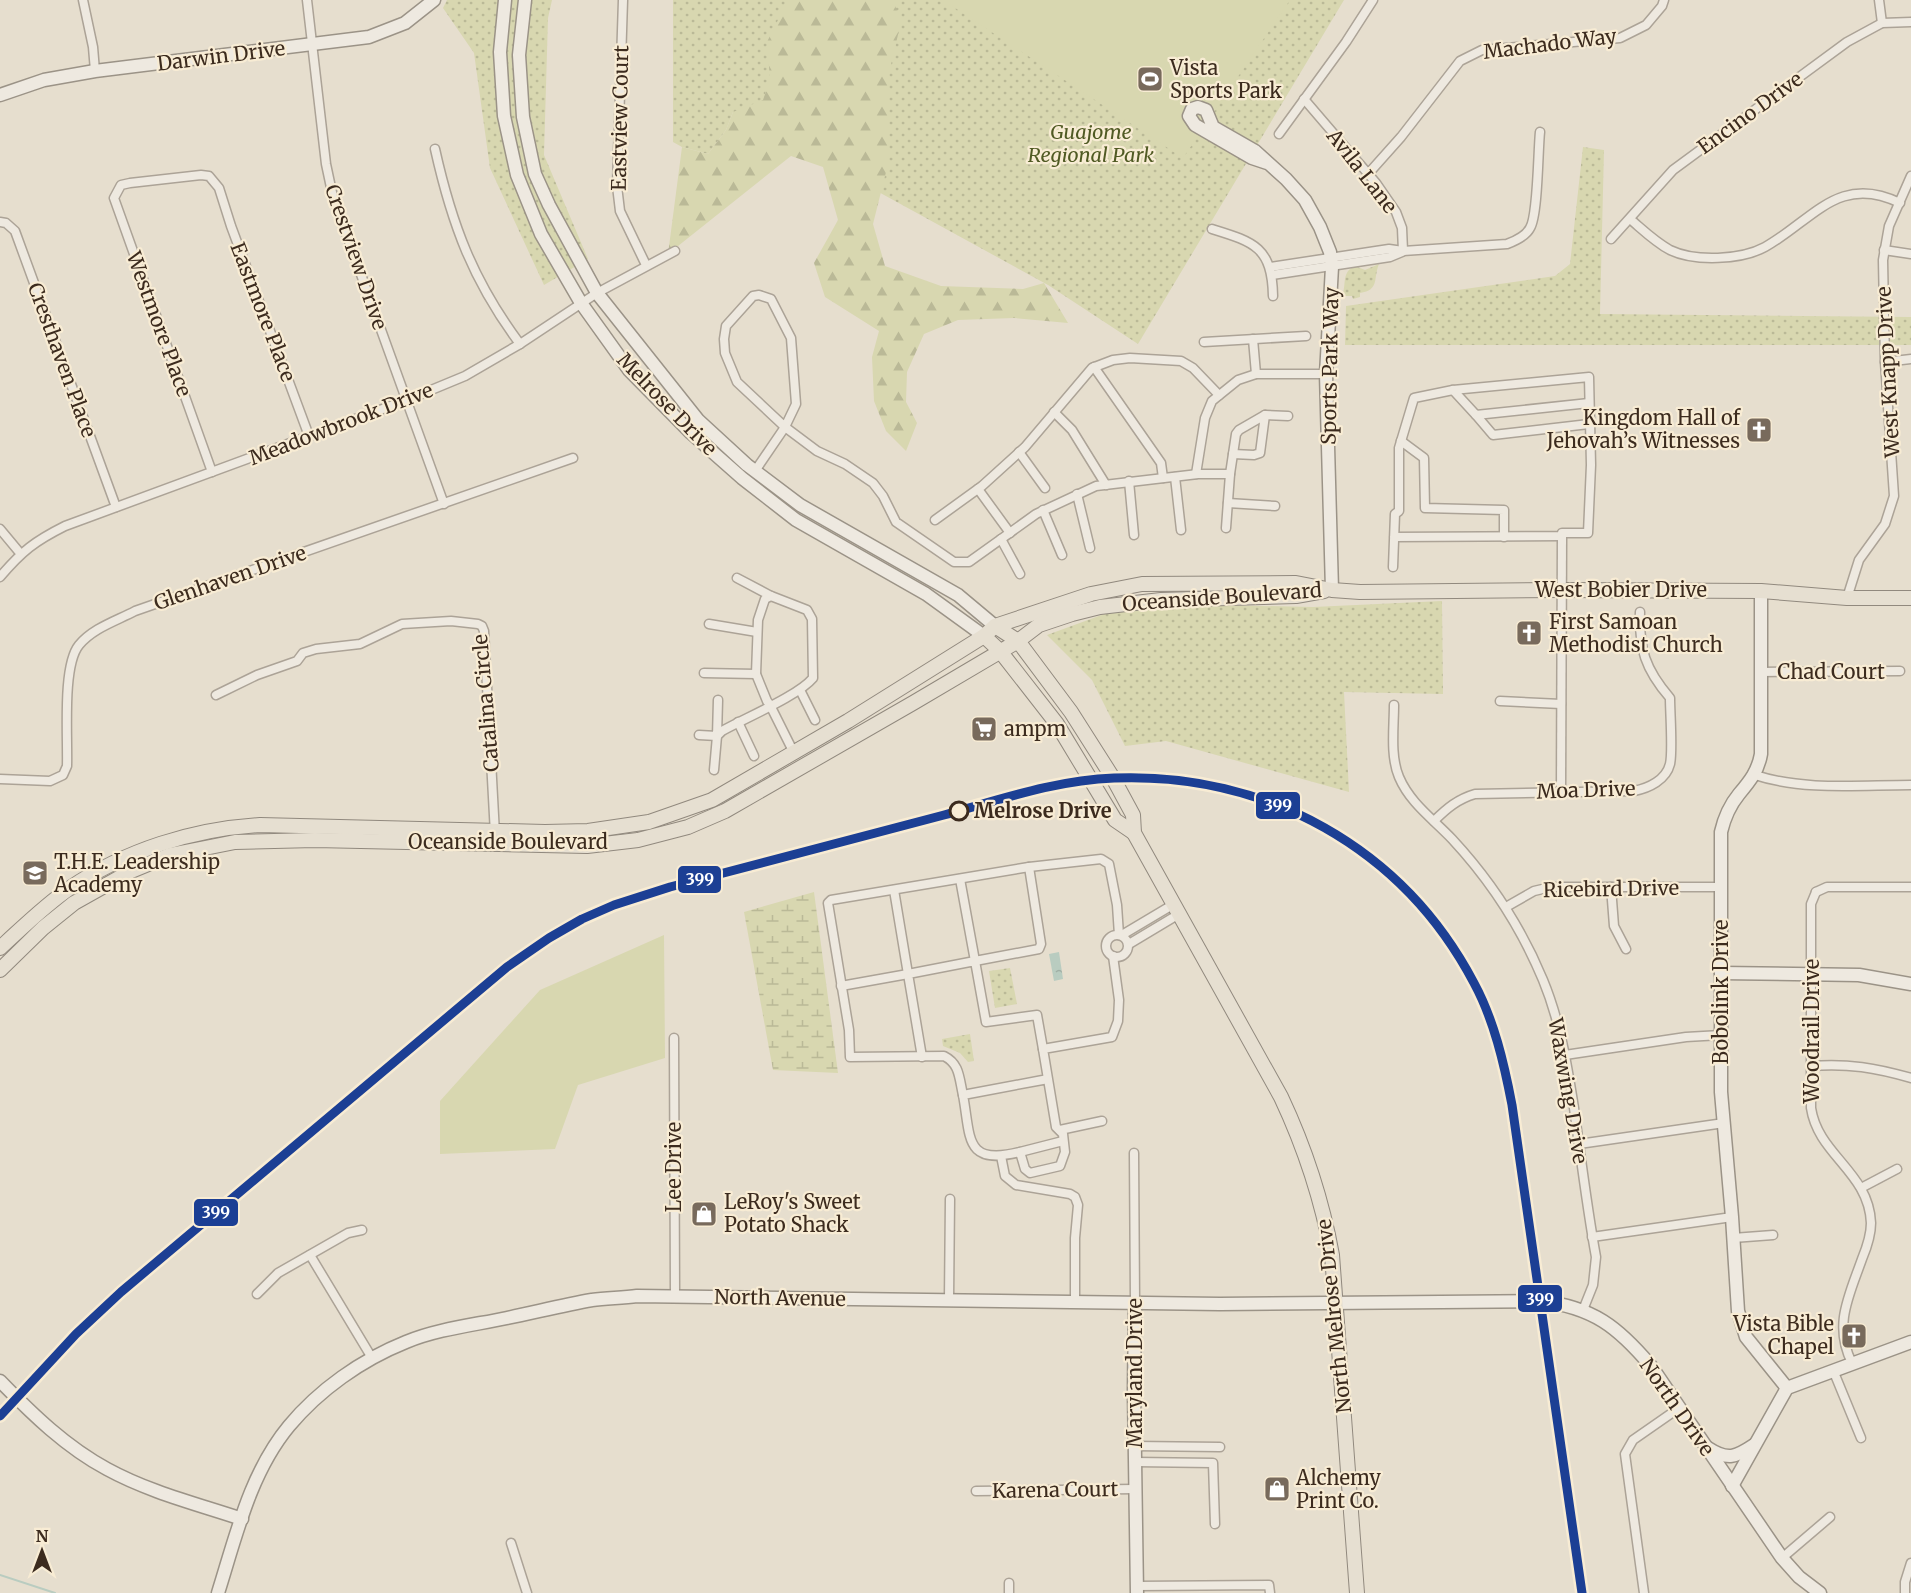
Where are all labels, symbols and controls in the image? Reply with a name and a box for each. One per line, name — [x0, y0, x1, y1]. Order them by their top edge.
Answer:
street label: Machado Way — [1482, 23, 1618, 64]
street label: Darwin Drive — [156, 35, 286, 76]
street label: Eastview Court — [606, 45, 633, 191]
place label: Vista Sports Park — [1169, 55, 1282, 103]
sports icon: Vista Sports Park — [1135, 64, 1165, 94]
street label: Encino Drive — [1692, 66, 1807, 159]
park label: Guajome Regional Park — [1028, 119, 1154, 167]
street label: Avila Lane — [1321, 123, 1403, 218]
street label: Crestview Drive — [320, 181, 393, 333]
street label: Eastmore Place — [225, 239, 301, 385]
street label: Westmore Place — [121, 247, 197, 400]
street label: Cresthaven Place — [23, 279, 102, 441]
street label: West Knapp Drive — [1871, 286, 1905, 459]
street label: Sports Park Way — [1316, 287, 1343, 445]
street label: Melrose Drive — [612, 347, 723, 460]
street label: Meadowbrook Drive — [245, 377, 436, 470]
place label: Kingdom Hall of Jehovah’s Witnesses — [1546, 405, 1741, 453]
church icon: Kingdom Hall of Jehovah’s Witnesses — [1744, 415, 1774, 445]
street label: Glenhaven Drive — [150, 540, 309, 615]
street label: Oceanside Boulevard — [1121, 577, 1323, 616]
street label: West Bobier Drive — [1534, 577, 1707, 602]
place label: First Samoan Methodist Church — [1549, 609, 1723, 657]
church icon: First Samoan Methodist Church — [1514, 618, 1544, 648]
street label: Catalina Circle — [467, 633, 504, 773]
street label: Chad Court — [1777, 659, 1885, 684]
supermarket icon: ampm — [969, 714, 999, 744]
place label: ampm — [1004, 716, 1066, 741]
street label: Moa Drive — [1536, 775, 1636, 804]
line badge: 399 — [1255, 791, 1301, 820]
text: 399 — [1264, 795, 1292, 815]
place label: Melrose Drive — [974, 798, 1112, 823]
marker: Melrose Drive — [949, 801, 969, 821]
street label: Oceanside Boulevard — [408, 829, 608, 854]
place label: T.H.E. Leadership Academy — [53, 849, 220, 897]
school or university icon: T.H.E. Leadership Academy — [20, 858, 50, 888]
line badge: 399 — [677, 865, 722, 894]
text: 399 — [686, 869, 714, 889]
street label: Ricebird Drive — [1543, 875, 1679, 902]
street label: Bobolink Drive — [1708, 920, 1733, 1064]
street label: Woodrail Drive — [1799, 959, 1824, 1104]
street label: Waxwing Drive — [1543, 1015, 1594, 1166]
street label: Lee Drive — [661, 1122, 686, 1212]
place label: LeRoy's Sweet Potato Shack — [724, 1189, 861, 1237]
line badge: 399 — [193, 1198, 239, 1227]
shop icon: LeRoy's Sweet Potato Shack — [689, 1199, 719, 1229]
text: 399 — [202, 1202, 230, 1222]
street label: North Melrose Drive — [1311, 1218, 1356, 1414]
street label: North Avenue — [714, 1284, 846, 1311]
line badge: 399 — [1517, 1284, 1563, 1313]
text: 399 — [1526, 1289, 1554, 1309]
street label: Maryland Drive — [1122, 1298, 1147, 1448]
place label: Vista Bible Chapel — [1732, 1311, 1834, 1359]
church icon: Vista Bible Chapel — [1839, 1321, 1869, 1351]
street label: North Drive — [1635, 1353, 1720, 1460]
place label: Alchemy Print Co. — [1295, 1465, 1381, 1513]
shop icon: Alchemy Print Co. — [1262, 1474, 1292, 1504]
street label: Karena Court — [992, 1476, 1119, 1503]
north arrow — [12, 1521, 72, 1581]
text: N — [36, 1526, 49, 1546]

